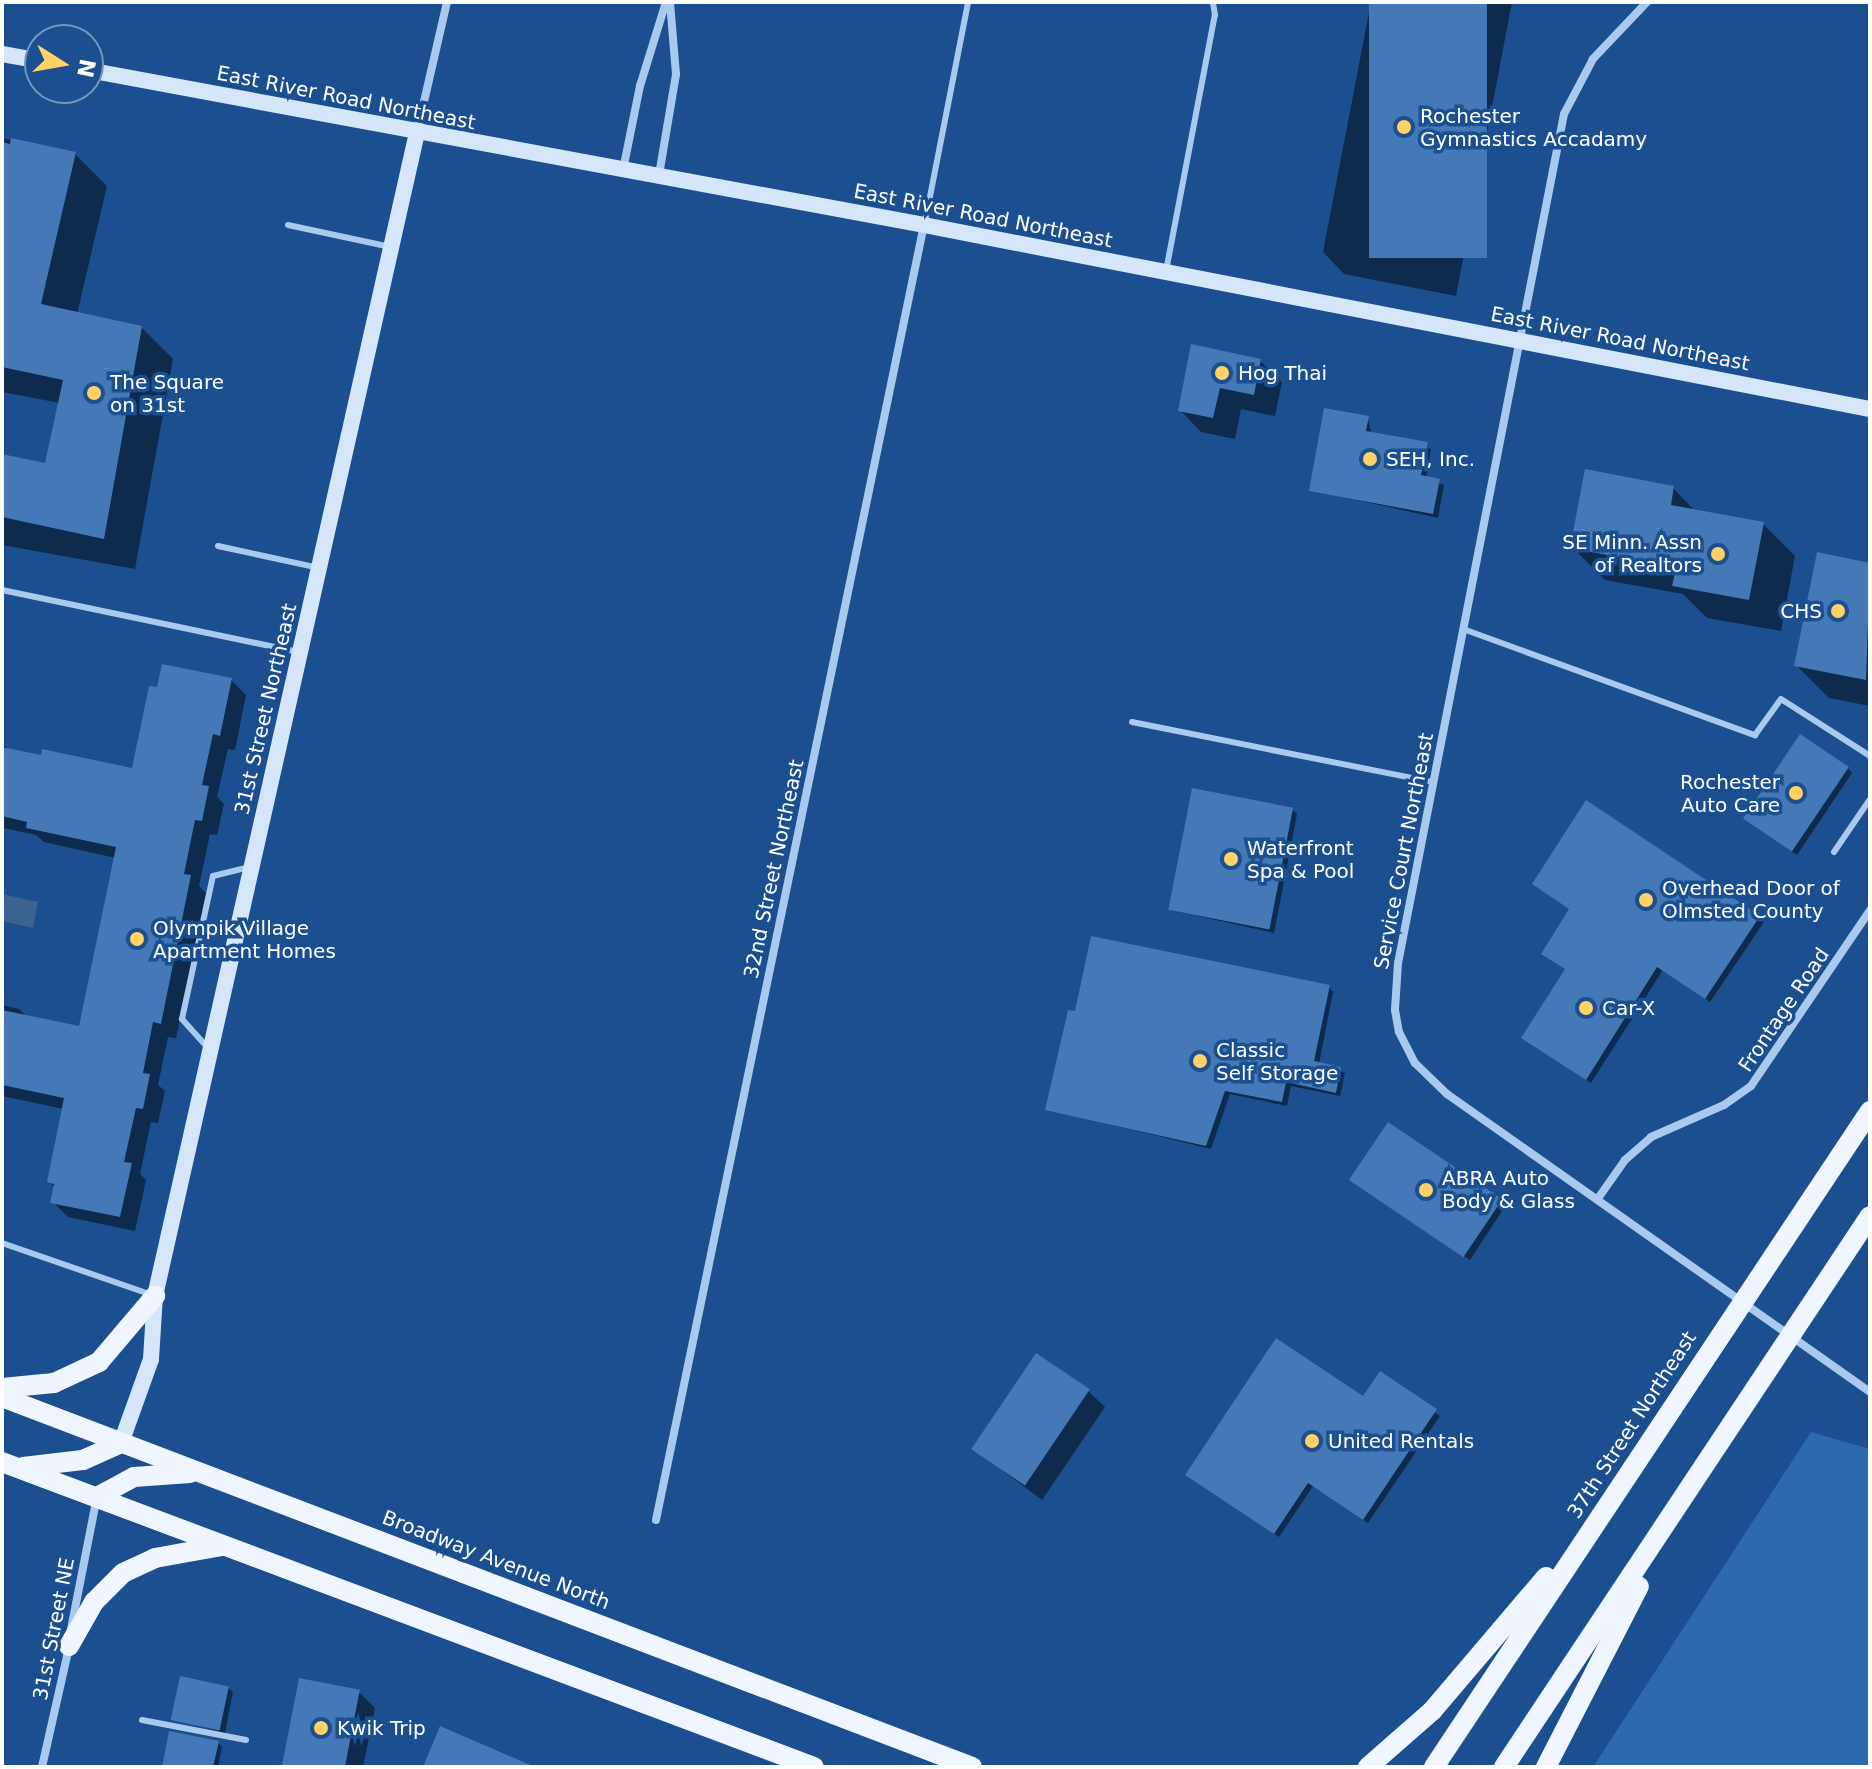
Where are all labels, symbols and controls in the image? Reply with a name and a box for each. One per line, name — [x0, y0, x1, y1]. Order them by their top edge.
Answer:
north arrow — [24, 24, 104, 104]
text: N — [72, 57, 100, 80]
street label: East River Road Northeast — [215, 61, 477, 135]
place label: Rochester Gymnastics Accadamy — [1420, 104, 1647, 151]
marker: Rochester Gymnastics Accadamy — [1395, 118, 1413, 136]
street label: East River Road Northeast — [852, 179, 1114, 253]
street label: East River Road Northeast — [1489, 302, 1751, 376]
place label: Hog Thai — [1238, 361, 1327, 385]
marker: Hog Thai — [1213, 364, 1231, 382]
place label: The Square on 31st — [110, 370, 224, 417]
marker: The Square on 31st — [85, 384, 103, 402]
place label: SEH, Inc. — [1386, 447, 1475, 471]
marker: SEH, Inc. — [1361, 450, 1379, 468]
place label: SE Minn. Assn of Realtors — [1562, 530, 1702, 577]
marker: SE Minn. Assn of Realtors — [1709, 545, 1727, 563]
place label: CHS — [1780, 599, 1822, 623]
street label: 31st Street Northeast — [230, 601, 302, 817]
marker: CHS — [1829, 602, 1847, 620]
street label: Service Court Northeast — [1369, 731, 1439, 971]
street label: 32nd Street Northeast — [739, 757, 809, 981]
place label: Rochester Auto Care — [1680, 770, 1780, 817]
marker: Rochester Auto Care — [1787, 784, 1805, 802]
place label: Waterfront Spa & Pool — [1247, 836, 1354, 883]
marker: Waterfront Spa & Pool — [1222, 850, 1240, 868]
place label: Overhead Door of Olmsted County — [1662, 876, 1840, 923]
marker: Overhead Door of Olmsted County — [1637, 891, 1655, 909]
place label: Olympik Village Apartment Homes — [153, 916, 336, 963]
marker: Olympik Village Apartment Homes — [128, 930, 146, 948]
street label: Frontage Road — [1734, 943, 1834, 1077]
place label: Car-X — [1602, 996, 1655, 1020]
marker: Car-X — [1577, 999, 1595, 1017]
place label: Classic Self Storage — [1216, 1038, 1338, 1085]
marker: Classic Self Storage — [1191, 1052, 1209, 1070]
place label: ABRA Auto Body & Glass — [1442, 1166, 1575, 1213]
marker: ABRA Auto Body & Glass — [1417, 1181, 1435, 1199]
street label: 37th Street Northeast — [1563, 1327, 1701, 1523]
place label: United Rentals — [1328, 1429, 1474, 1453]
marker: United Rentals — [1303, 1432, 1321, 1450]
street label: Broadway Avenue North — [379, 1505, 613, 1615]
street label: 31st Street NE — [28, 1556, 80, 1702]
place label: Kwik Trip — [337, 1716, 426, 1740]
marker: Kwik Trip — [312, 1719, 330, 1737]

